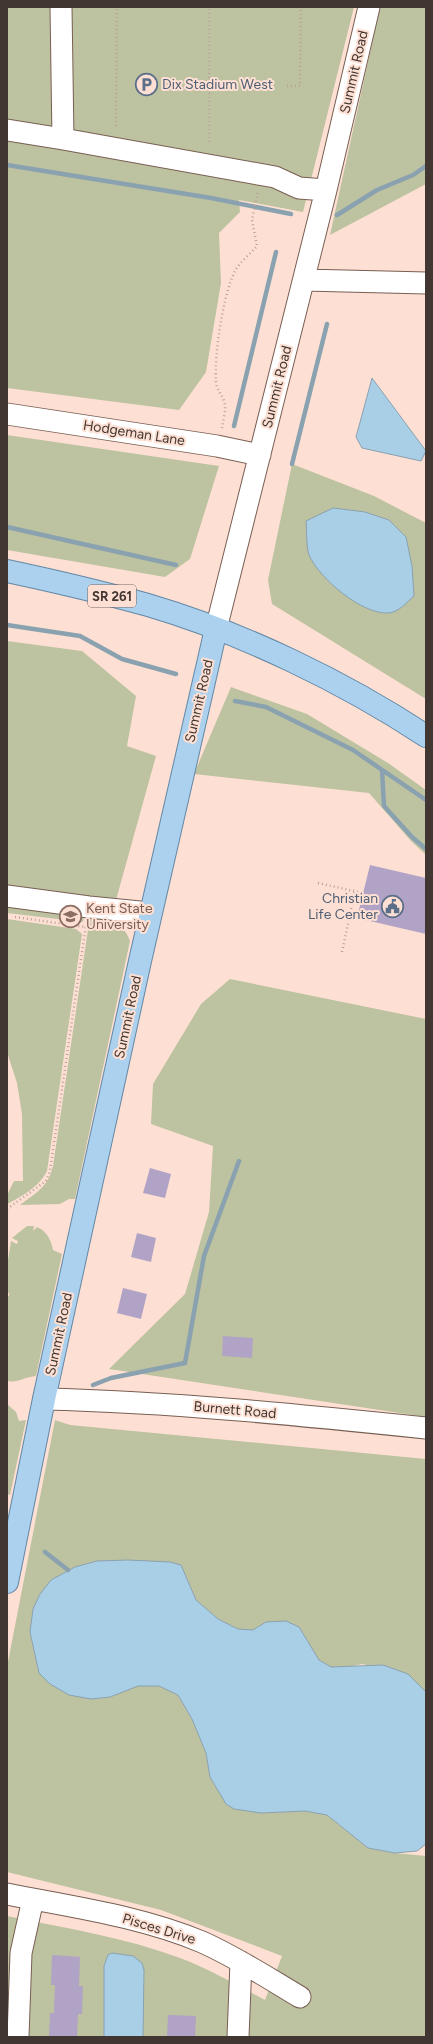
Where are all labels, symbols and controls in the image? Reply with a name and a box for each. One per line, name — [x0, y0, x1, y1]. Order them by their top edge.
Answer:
street label: Summit Road — [336, 29, 372, 115]
parking icon: Dix Stadium West — [134, 71, 160, 97]
place label: Dix Stadium West — [162, 76, 273, 93]
street label: Summit Road — [259, 344, 295, 430]
street label: Hodgeman Lane — [82, 417, 186, 449]
road number: SR 261 — [88, 585, 136, 607]
street label: Summit Road — [181, 658, 217, 744]
place label: Christian Life Center — [308, 890, 378, 923]
public building icon: Christian Life Center — [380, 893, 406, 919]
place label: Kent State University — [86, 900, 153, 933]
school or university icon: Kent State University — [57, 903, 83, 929]
street label: Summit Road — [111, 974, 145, 1060]
street label: Summit Road — [42, 1291, 76, 1377]
street label: Burnett Road — [193, 1398, 277, 1422]
street label: Pisces Drive — [120, 1910, 198, 1948]

